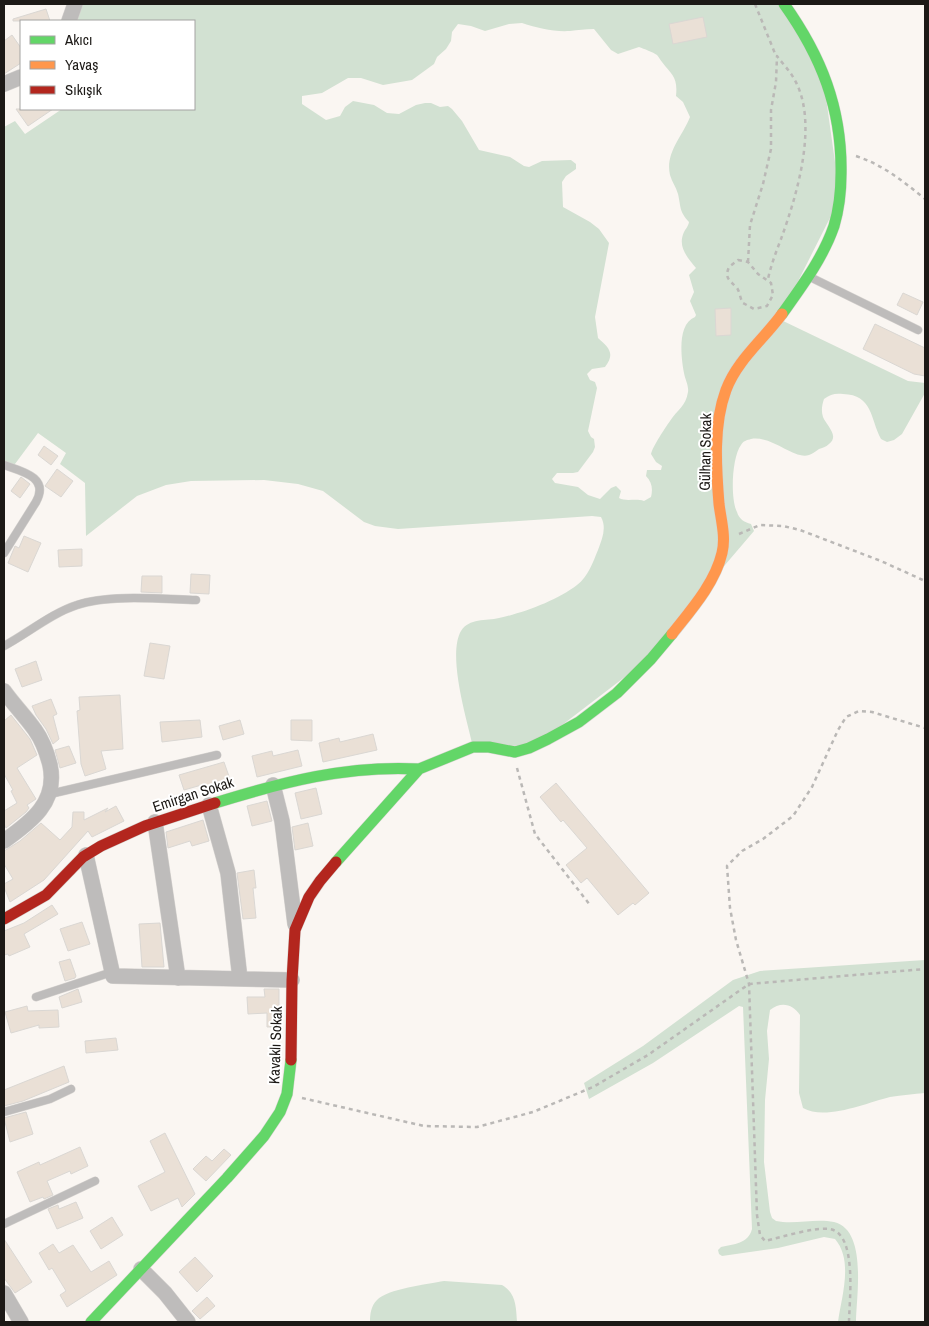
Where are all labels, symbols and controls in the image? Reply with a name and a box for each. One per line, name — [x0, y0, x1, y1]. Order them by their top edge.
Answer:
legend — [20, 20, 195, 110]
text: Akıcı — [64, 29, 92, 50]
text: Yavaş — [65, 54, 98, 75]
text: Sıkışık — [65, 79, 103, 100]
street label: Gülhan Sokak — [694, 412, 716, 491]
street label: Emirgan Sokak — [150, 771, 237, 817]
street label: Kavaklı Sokak — [263, 1005, 287, 1084]

